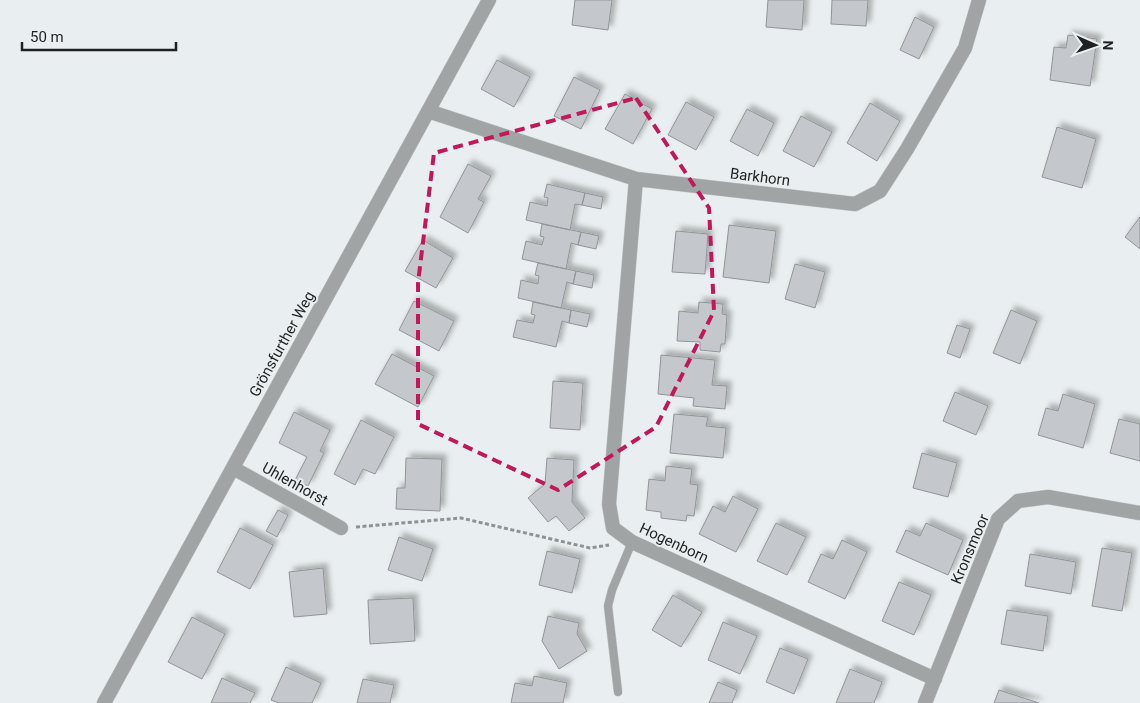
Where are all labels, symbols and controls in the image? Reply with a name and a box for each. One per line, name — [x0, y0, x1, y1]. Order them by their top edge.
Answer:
scale bar — [22, 20, 176, 52]
north arrow — [1070, 20, 1120, 70]
text: 50 m — [30, 28, 64, 46]
text: N — [1100, 40, 1116, 51]
street label: Barkhorn — [729, 164, 791, 190]
street label: Grönsfurther Weg — [246, 288, 318, 400]
street label: Uhlenhorst — [259, 459, 331, 509]
street label: Kronsmoor — [947, 511, 993, 587]
street label: Hogenborn — [637, 519, 711, 567]

